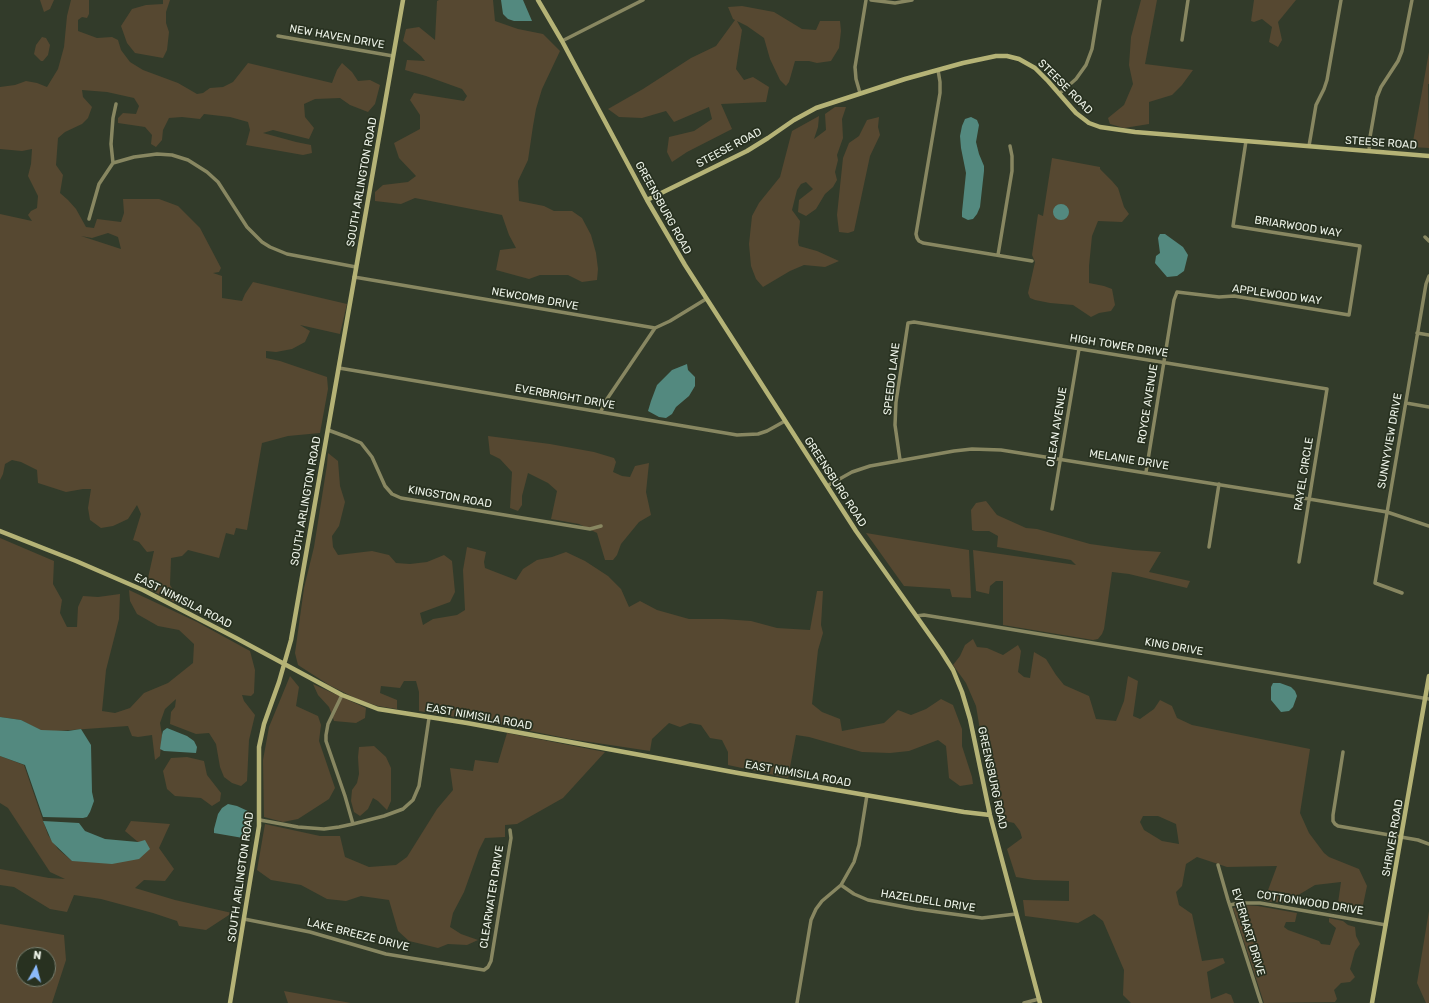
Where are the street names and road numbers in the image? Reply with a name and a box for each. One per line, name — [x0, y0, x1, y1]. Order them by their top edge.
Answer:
street label: NEW HAVEN DRIVE — [288, 22, 386, 52]
street label: STEESE ROAD — [1035, 57, 1095, 117]
street label: SOUTH ARLINGTON ROAD — [344, 116, 380, 248]
street label: STEESE ROAD — [694, 125, 764, 171]
street label: STEESE ROAD — [1345, 134, 1417, 152]
street label: GREENSBURG ROAD — [632, 159, 694, 257]
street label: BRIARWOOD WAY — [1253, 214, 1343, 240]
street label: APPLEWOOD WAY — [1231, 282, 1323, 308]
street label: NEWCOMB DRIVE — [490, 285, 580, 313]
street label: HIGH TOWER DRIVE — [1069, 332, 1169, 360]
street label: SPEEDO LANE — [881, 342, 903, 416]
street label: ROYCE AVENUE — [1135, 363, 1161, 445]
street label: EVERBRIGHT DRIVE — [514, 382, 616, 412]
street label: OLEAN AVENUE — [1044, 386, 1070, 468]
street label: SUNNYVIEW DRIVE — [1375, 392, 1405, 490]
street label: SOUTH ARLINGTON ROAD — [288, 435, 324, 567]
street label: GREENSBURG ROAD — [801, 435, 869, 529]
street label: RAYEL CIRCLE — [1292, 436, 1316, 512]
street label: MELANIE DRIVE — [1088, 447, 1170, 473]
street label: KINGSTON ROAD — [407, 483, 493, 511]
street label: EAST NIMISILA ROAD — [132, 571, 234, 631]
street label: KING DRIVE — [1144, 635, 1204, 659]
street label: EAST NIMISILA ROAD — [425, 701, 533, 733]
street label: GREENSBURG ROAD — [975, 726, 1009, 830]
street label: EAST NIMISILA ROAD — [744, 758, 852, 790]
street label: SHRIVER ROAD — [1380, 798, 1406, 878]
street label: SOUTH ARLINGTON ROAD — [225, 811, 257, 943]
street label: CLEARWATER DRIVE — [477, 844, 507, 950]
street label: HAZELDELL DRIVE — [880, 887, 976, 915]
street label: EVERHART DRIVE — [1228, 887, 1268, 977]
street label: COTTONWOOD DRIVE — [1256, 888, 1364, 918]
street label: LAKE BREEZE DRIVE — [305, 916, 411, 954]

